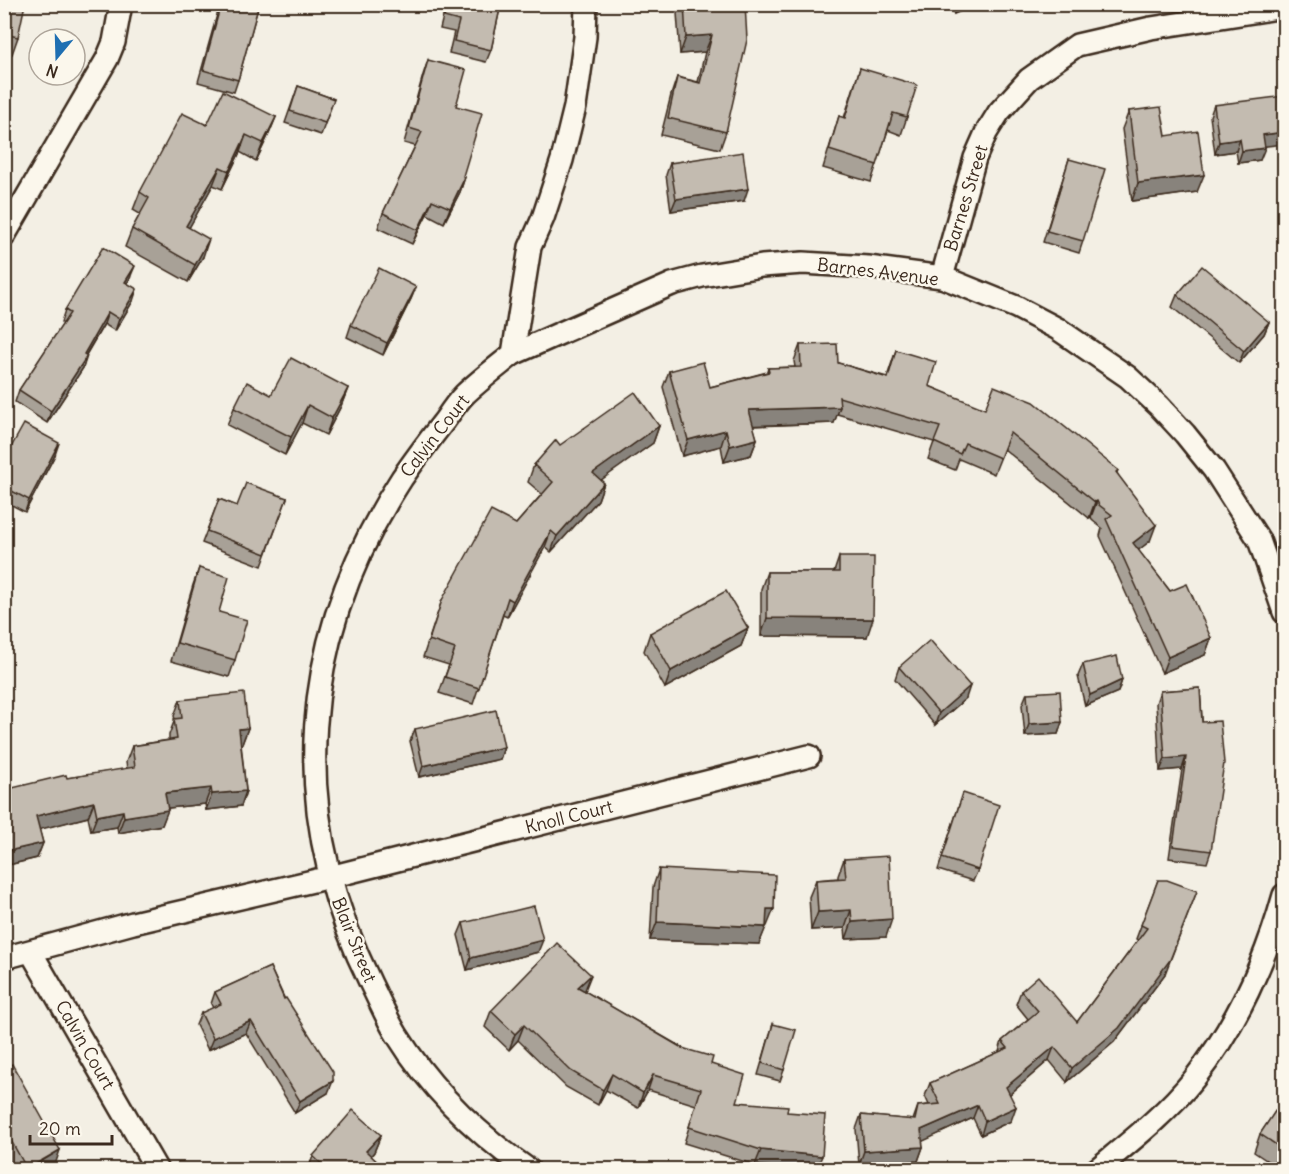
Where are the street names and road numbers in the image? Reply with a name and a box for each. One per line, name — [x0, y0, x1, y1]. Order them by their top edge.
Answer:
street label: Barnes Street — [938, 142, 993, 254]
street label: Barnes Avenue — [816, 253, 940, 290]
street label: Calvin Court — [395, 390, 474, 482]
street label: Knoll Court — [523, 795, 615, 839]
street label: Blair Street — [327, 894, 382, 986]
street label: Calvin Court — [51, 996, 120, 1093]

